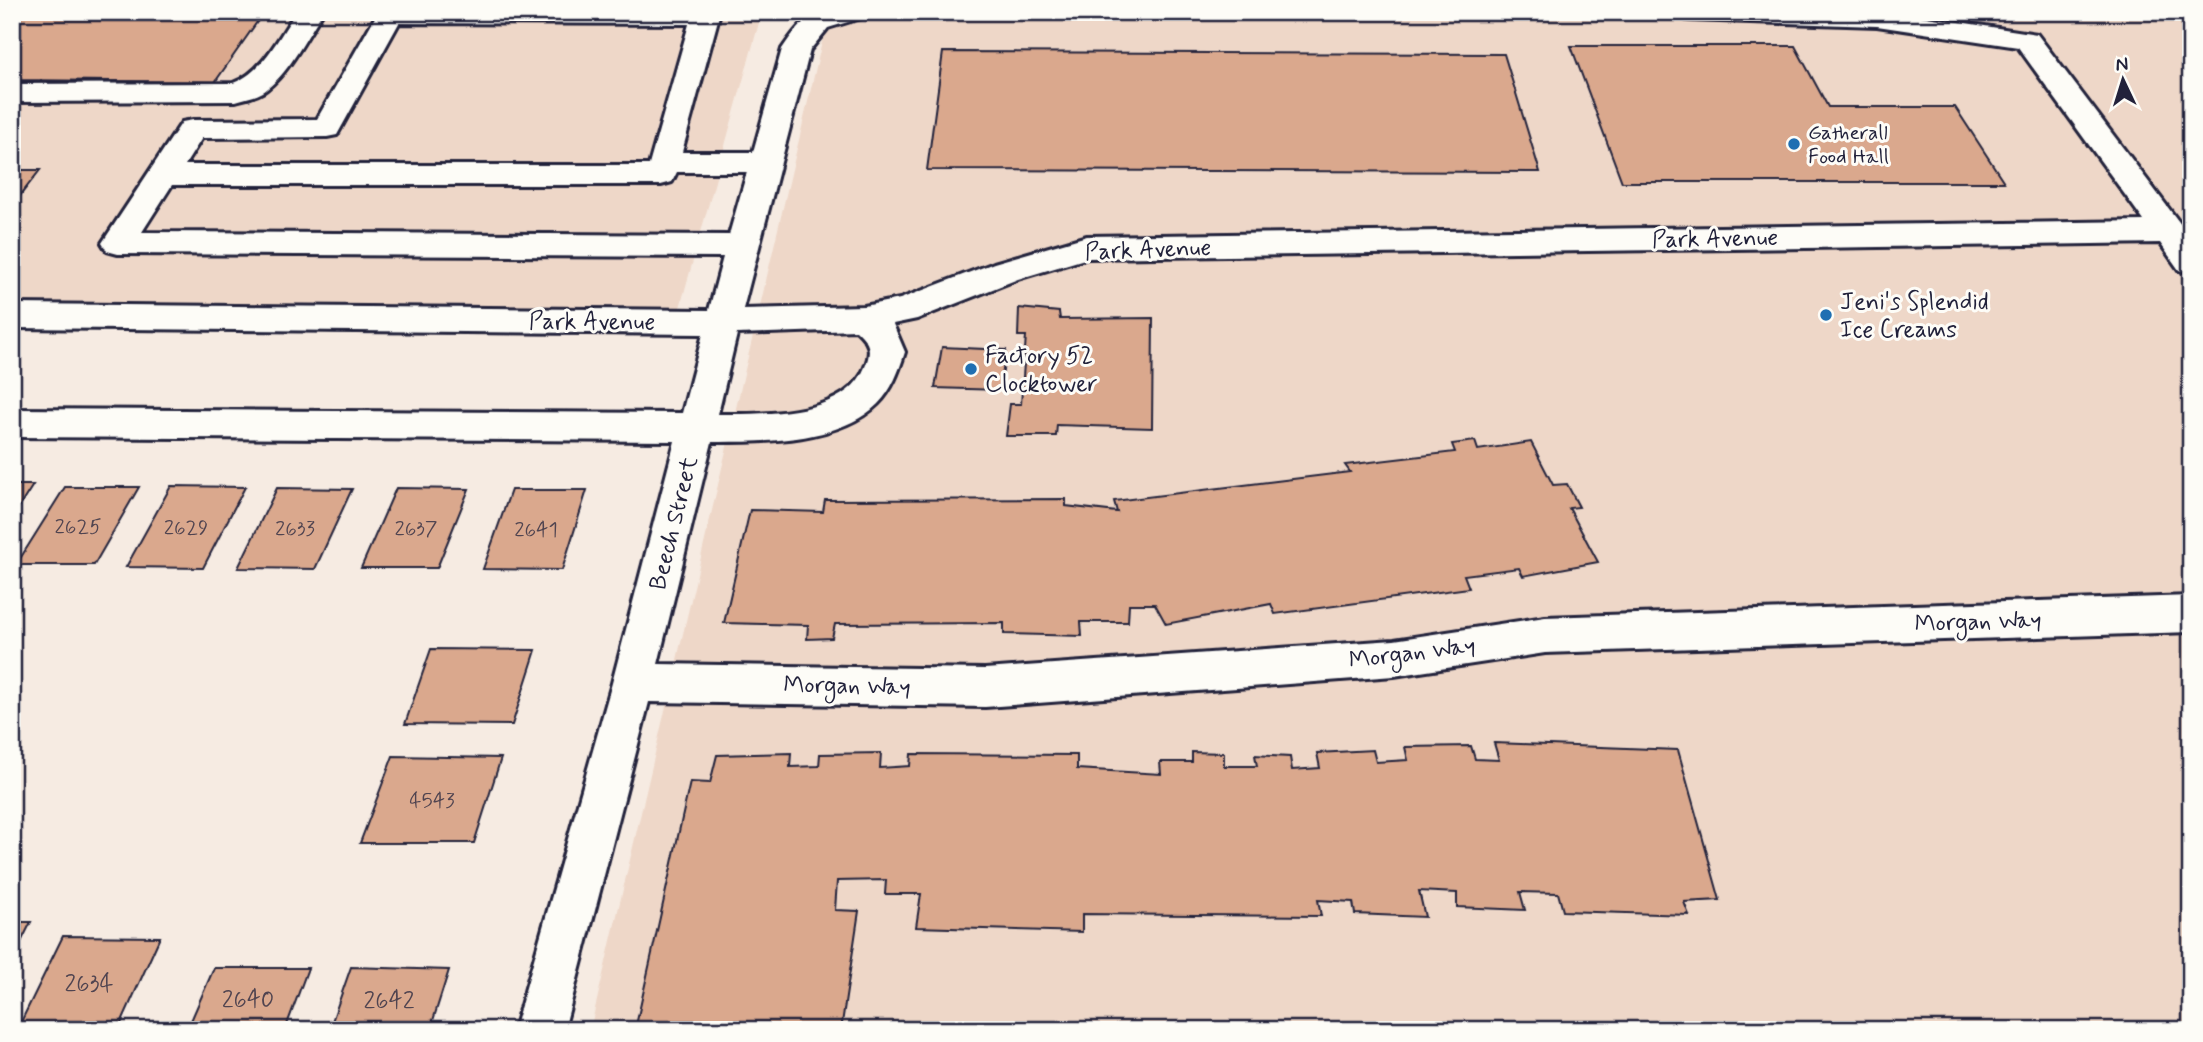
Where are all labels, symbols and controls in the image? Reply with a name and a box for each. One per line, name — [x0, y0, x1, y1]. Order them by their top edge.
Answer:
north arrow — [2088, 46, 2158, 116]
text: N — [2115, 52, 2129, 77]
place label: Gatherall Food Hall — [1808, 119, 1889, 171]
marker: Gatherall Food Hall — [1786, 136, 1802, 152]
street label: Park Avenue — [1652, 223, 1779, 256]
street label: Park Avenue — [1084, 233, 1212, 268]
place label: Jeni's Splendid Ice Creams — [1840, 287, 1989, 346]
street label: Park Avenue — [529, 307, 655, 338]
marker: Jeni's Splendid Ice Creams — [1818, 307, 1834, 323]
place label: Factory 52 Clocktower — [985, 341, 1098, 400]
marker: Factory 52 Clocktower — [963, 361, 979, 377]
street label: Beech Street — [643, 453, 706, 593]
house number: 2625 — [54, 513, 102, 541]
house number: 2629 — [164, 514, 208, 542]
house number: 2633 — [275, 515, 315, 543]
house number: 2637 — [394, 515, 438, 543]
house number: 2641 — [514, 516, 558, 544]
street label: Morgan Way — [1914, 605, 2042, 642]
street label: Morgan Way — [1347, 630, 1477, 679]
street label: Morgan Way — [783, 670, 911, 705]
house number: 4543 — [409, 787, 455, 815]
house number: 2634 — [65, 969, 113, 1000]
house number: 2640 — [222, 985, 274, 1016]
house number: 2642 — [364, 986, 415, 1017]

